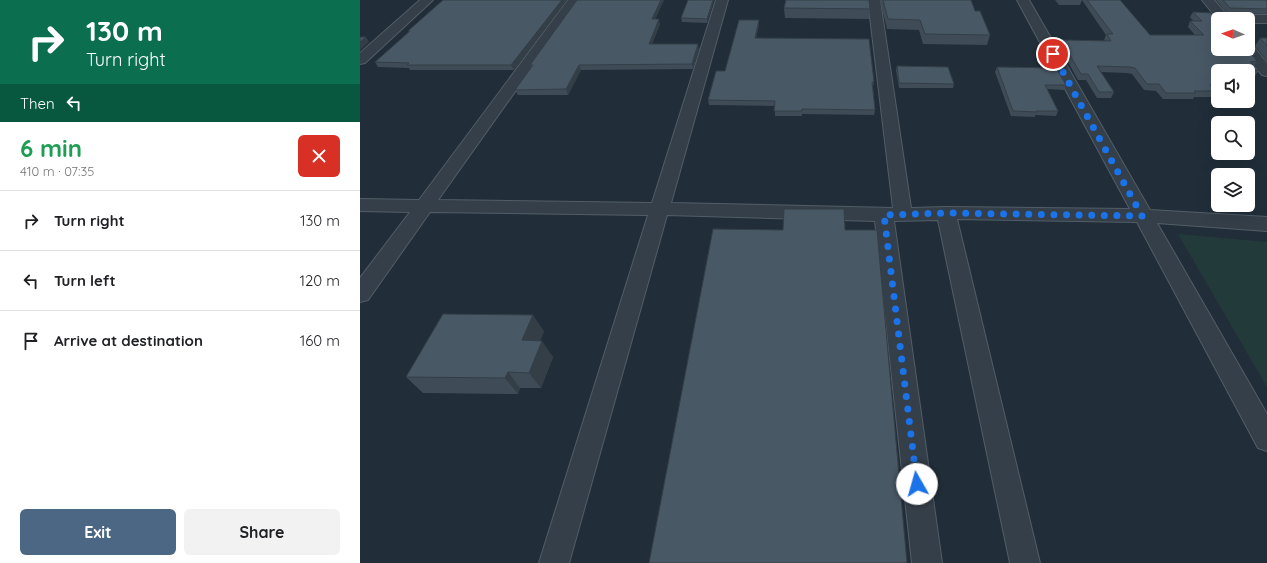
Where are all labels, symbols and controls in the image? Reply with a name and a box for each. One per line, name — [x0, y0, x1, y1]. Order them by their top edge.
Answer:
north arrow — [1211, 12, 1255, 56]
map controls — [1211, 12, 1255, 212]
text: 130 m — [86, 13, 163, 48]
icon: right — [20, 16, 72, 68]
pin — [1036, 37, 1070, 71]
icon: arrive — [1042, 43, 1064, 65]
text: Turn right — [86, 48, 166, 71]
button: sound — [1211, 64, 1255, 108]
icon: left — [63, 92, 85, 114]
text: Then — [20, 94, 55, 113]
button: search — [1211, 116, 1255, 160]
text: 6 min — [20, 133, 82, 163]
button: close — [298, 135, 340, 177]
text: 410 m · 07:35 — [20, 163, 94, 179]
button: layers — [1211, 168, 1255, 212]
icon: right — [20, 210, 42, 232]
text: Turn right — [54, 211, 125, 230]
text: 130 m — [300, 211, 340, 230]
icon: left — [20, 270, 42, 292]
text: Turn left — [54, 271, 116, 290]
text: 120 m — [299, 271, 340, 290]
icon: arrive — [20, 330, 42, 352]
text: Arrive at destination — [54, 331, 203, 350]
text: 160 m — [300, 331, 340, 350]
position arrow — [896, 463, 938, 505]
button: Exit — [20, 509, 176, 555]
button: Share — [184, 509, 340, 555]

